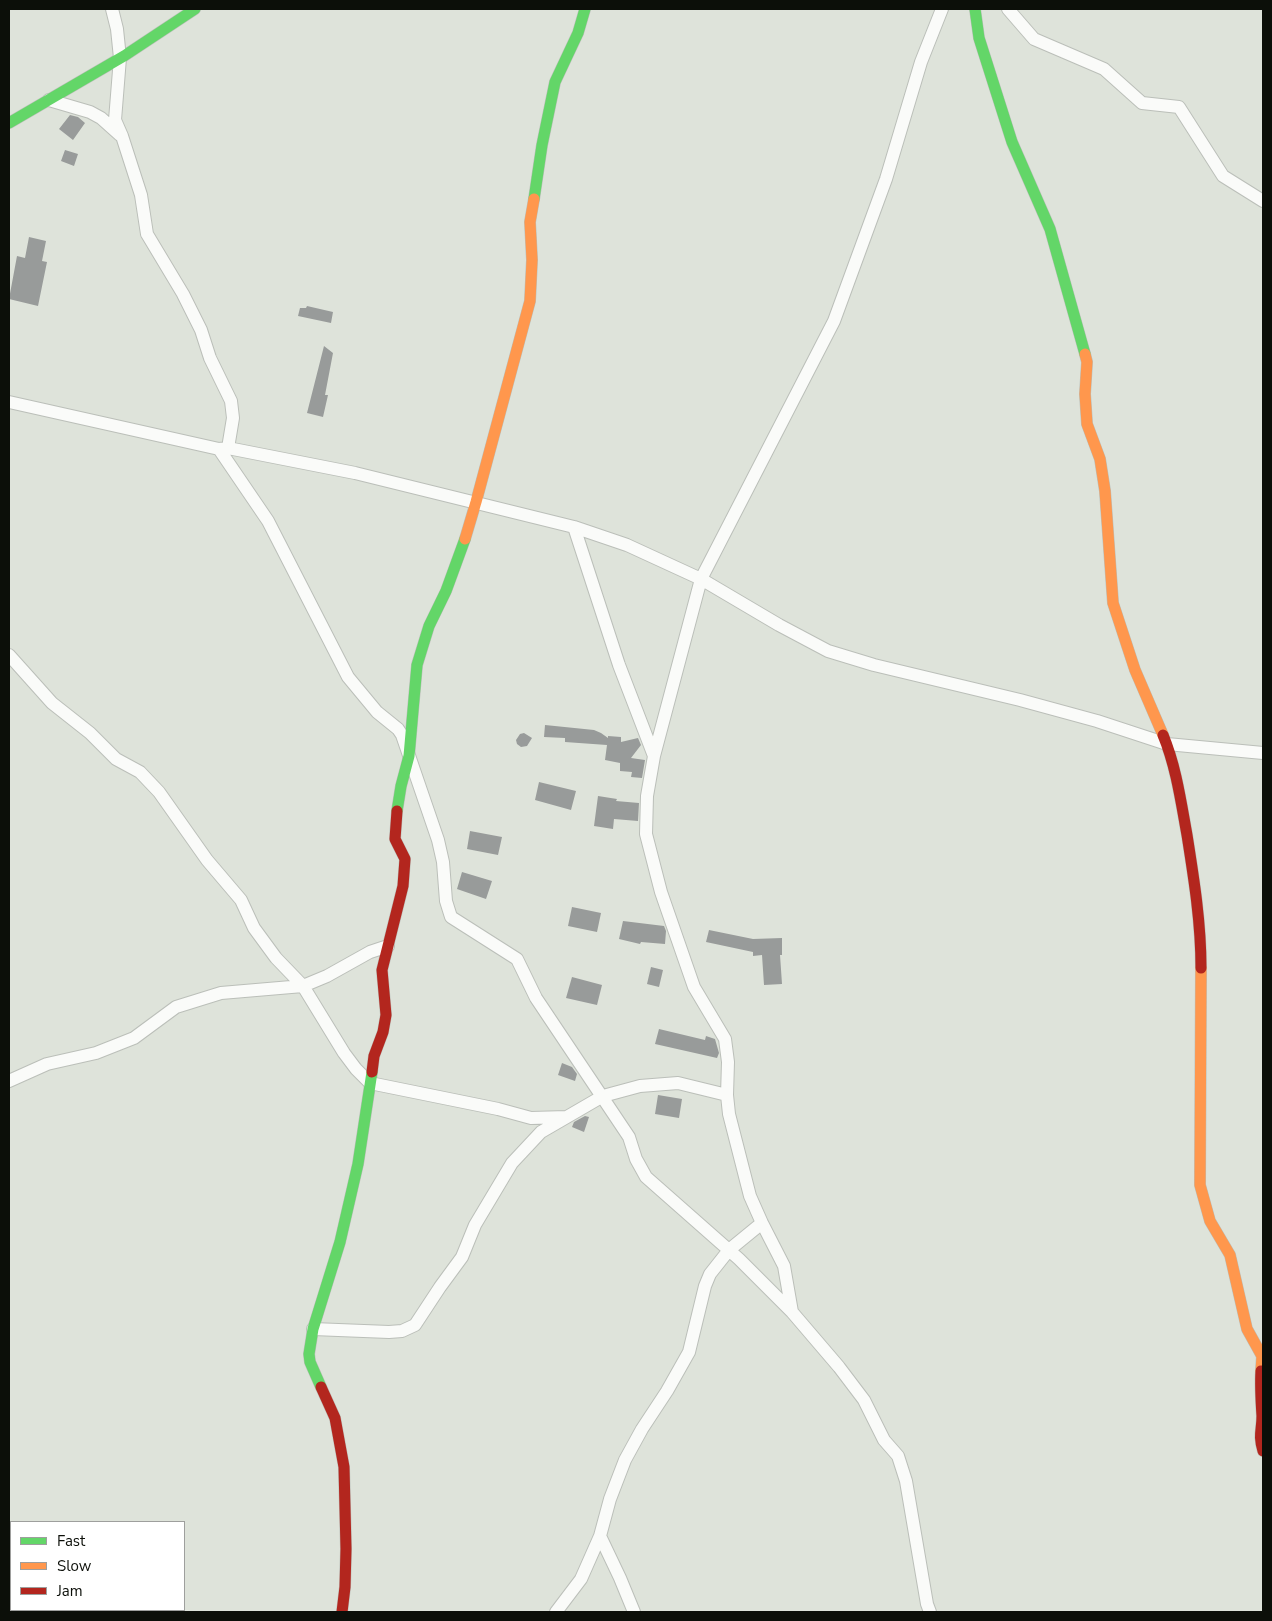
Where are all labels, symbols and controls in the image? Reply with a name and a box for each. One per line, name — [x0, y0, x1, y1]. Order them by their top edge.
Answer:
legend — [10, 1521, 185, 1611]
text: Fast — [57, 1531, 85, 1551]
text: Slow — [57, 1556, 91, 1576]
text: Jam — [57, 1581, 83, 1601]

